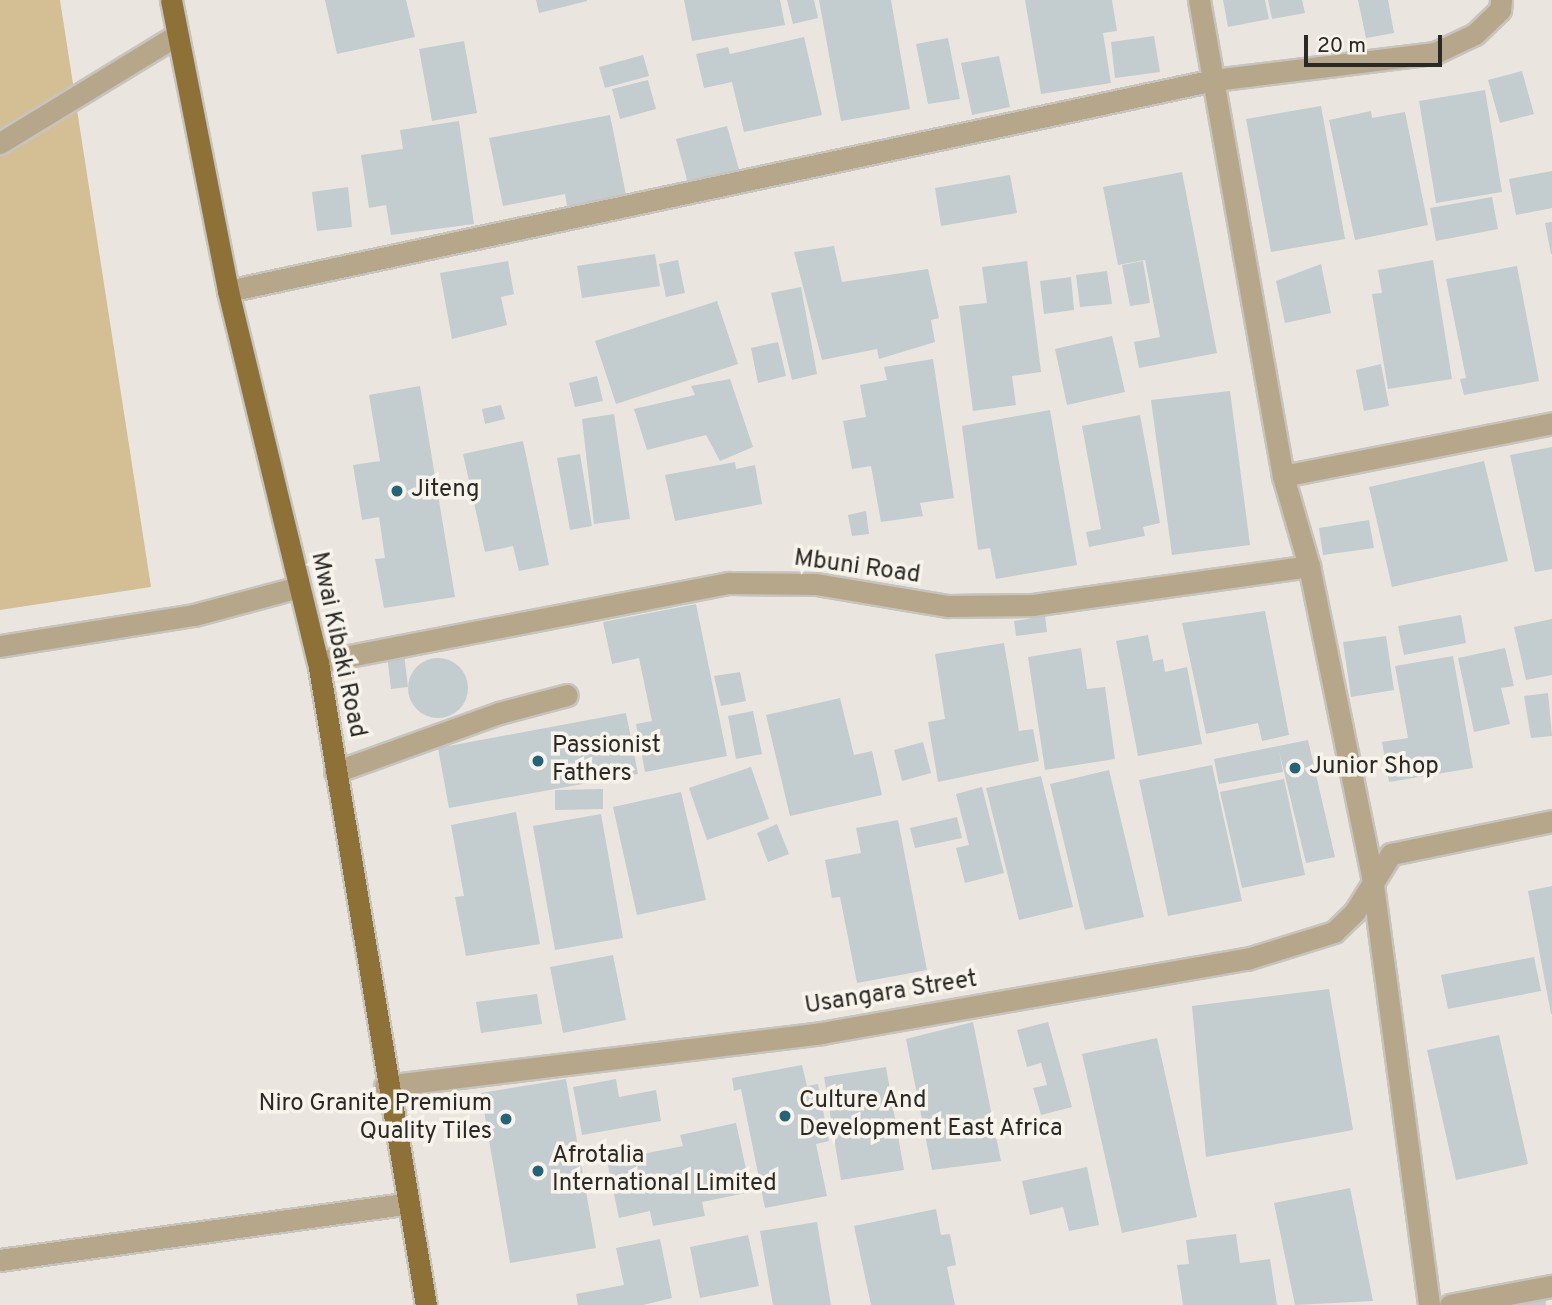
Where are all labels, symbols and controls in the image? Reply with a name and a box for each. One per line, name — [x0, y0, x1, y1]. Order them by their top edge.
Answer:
scale bar — [1307, 21, 1445, 65]
text: 20 m — [1317, 33, 1366, 60]
place label: Jiteng — [411, 477, 480, 505]
marker: Jiteng — [389, 483, 405, 499]
street label: Mbuni Road — [792, 545, 922, 591]
street label: Mwai Kibaki Road — [303, 550, 371, 740]
place label: Passionist Fathers — [552, 733, 661, 789]
marker: Passionist Fathers — [530, 753, 546, 769]
place label: Junior Shop — [1309, 754, 1439, 782]
marker: Junior Shop — [1287, 760, 1303, 776]
street label: Usangara Street — [803, 966, 979, 1022]
place label: Culture And Development East Africa — [799, 1088, 1064, 1144]
place label: Niro Granite Premium Quality Tiles — [258, 1091, 492, 1147]
marker: Culture And Development East Africa — [777, 1108, 793, 1124]
marker: Niro Granite Premium Quality Tiles — [498, 1111, 514, 1127]
place label: Afrotalia International Limited — [552, 1143, 777, 1199]
marker: Afrotalia International Limited — [530, 1163, 546, 1179]

